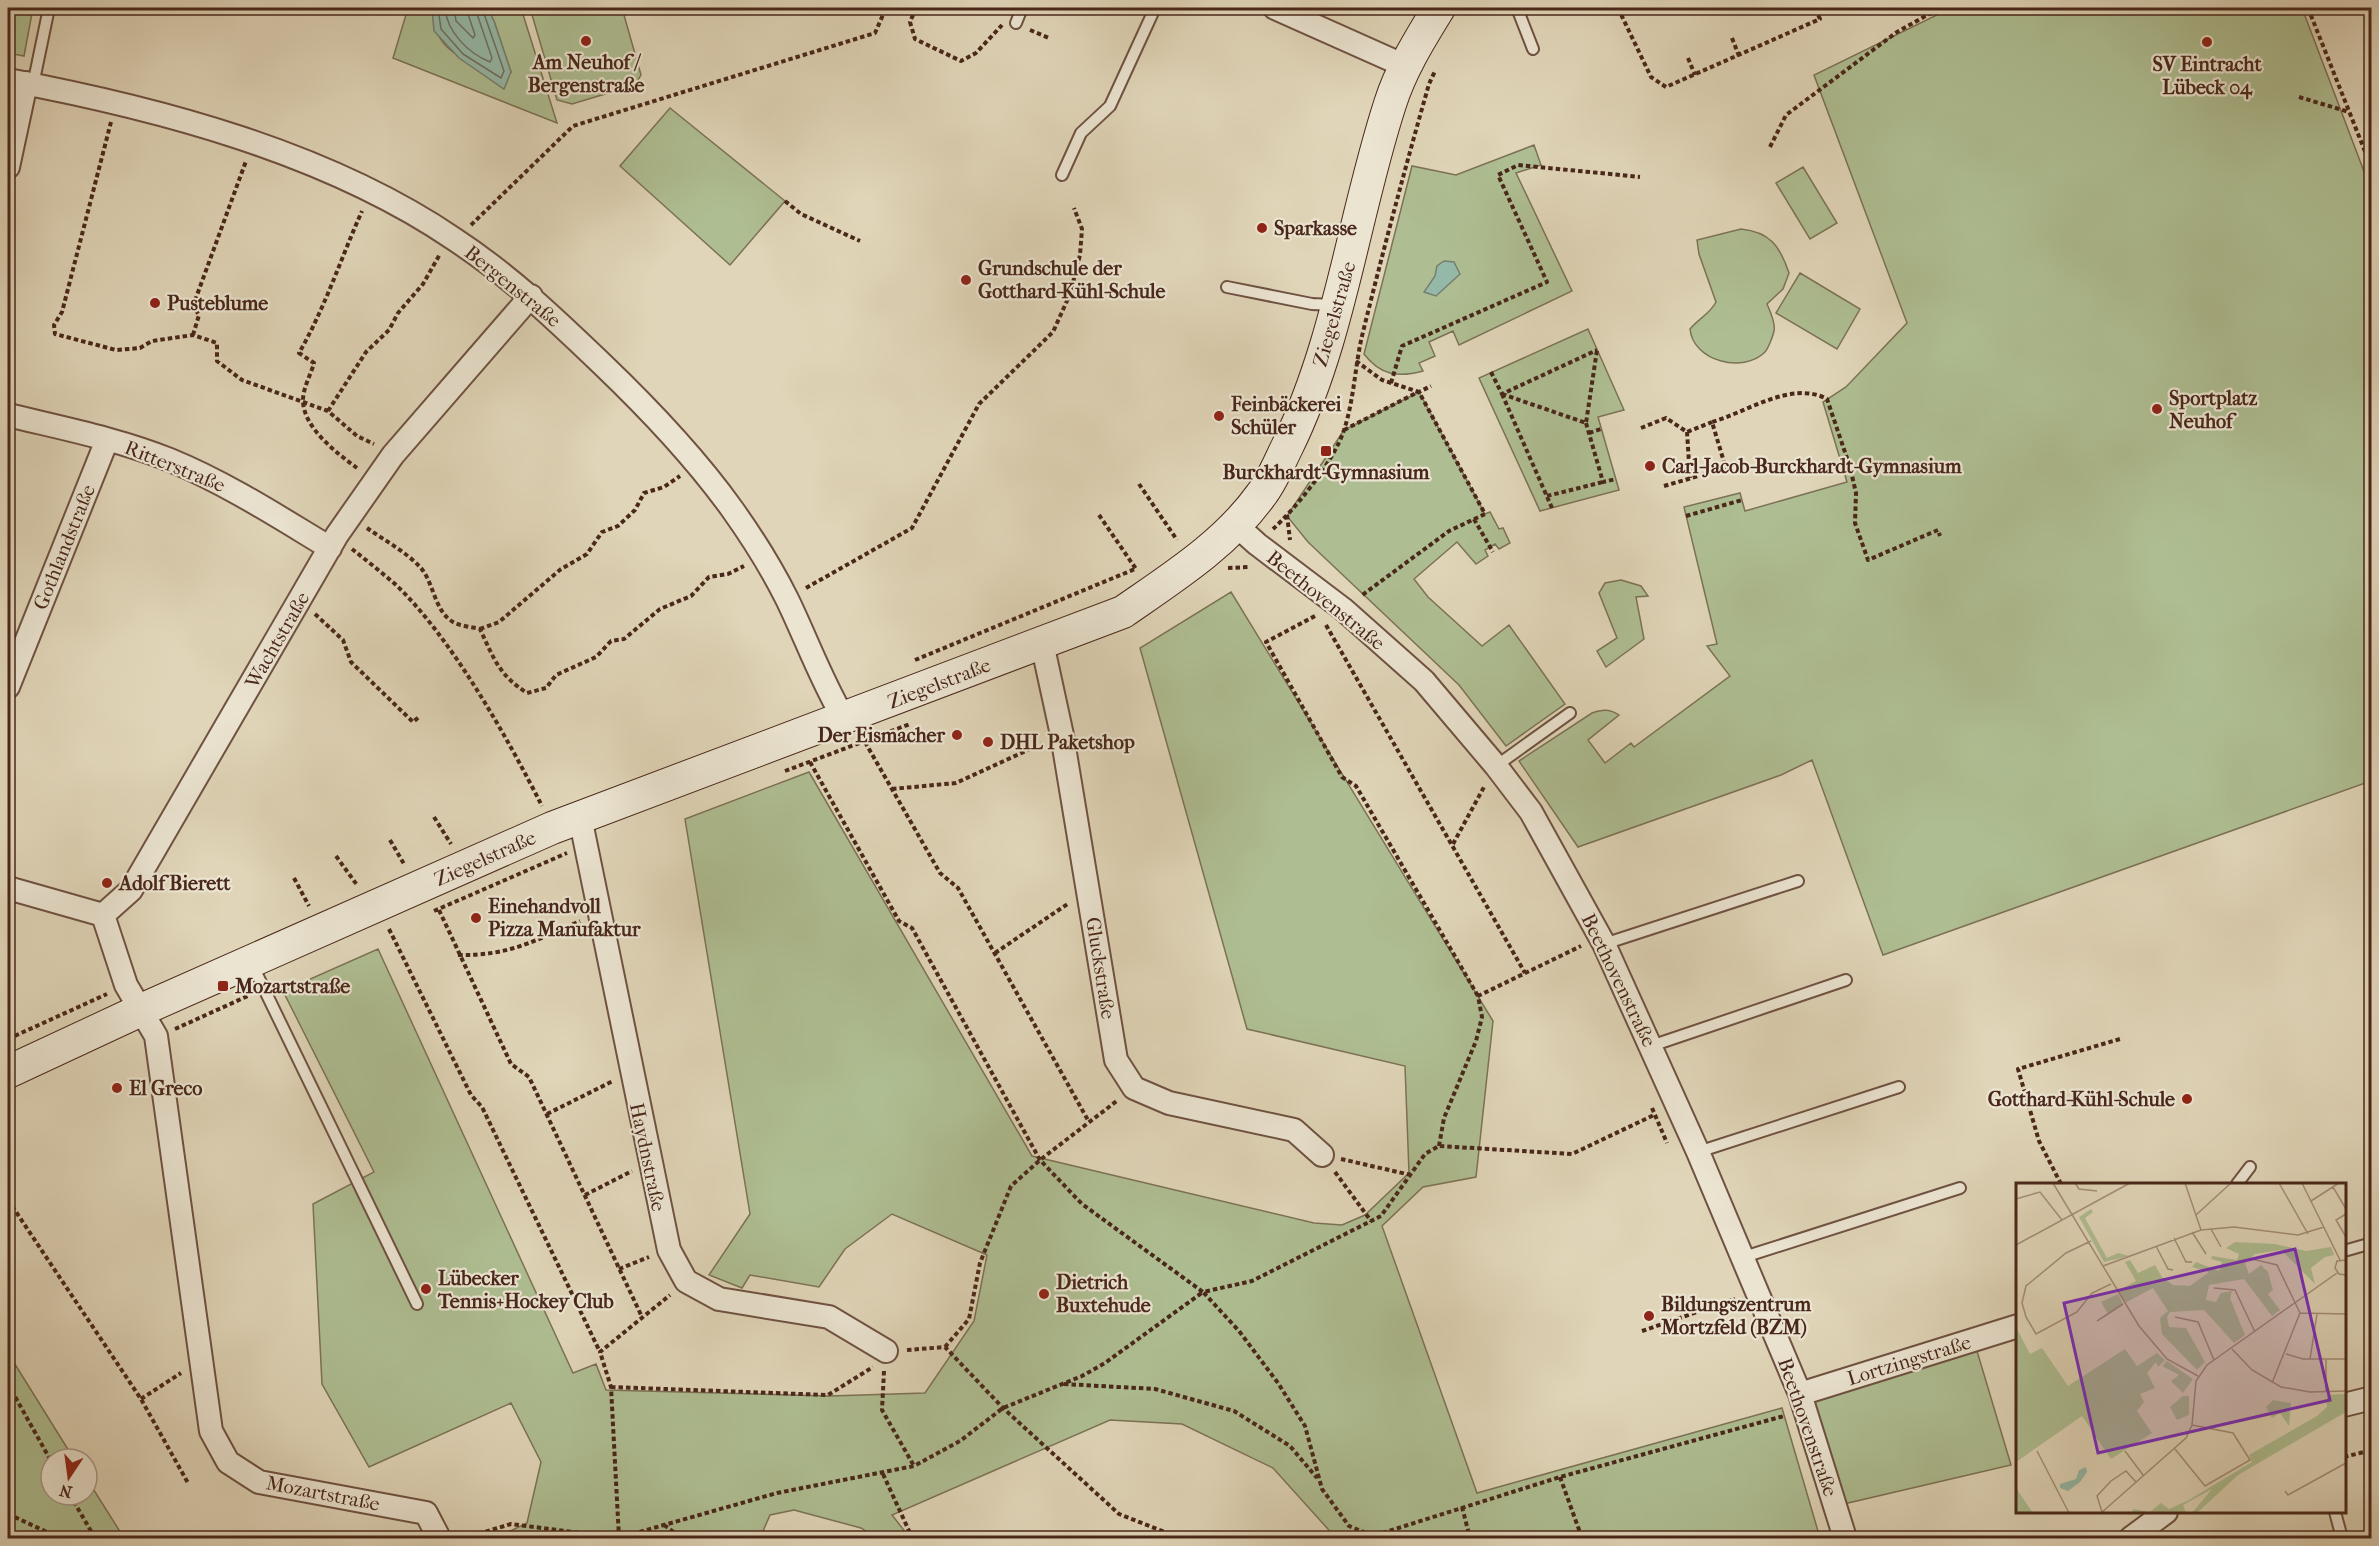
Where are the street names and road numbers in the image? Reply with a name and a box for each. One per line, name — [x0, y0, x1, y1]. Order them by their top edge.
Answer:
street label: Bergenstraße — [460, 241, 565, 332]
street label: Ziegelstraße — [1308, 259, 1360, 369]
street label: Ritterstraße — [121, 436, 228, 497]
street label: Gothlandstraße — [29, 481, 100, 613]
street label: Beethovenstraße — [1262, 546, 1389, 655]
street label: Wachtstraße — [240, 588, 314, 693]
street label: Ziegelstraße — [884, 653, 994, 714]
street label: Ziegelstraße — [431, 826, 539, 891]
street label: Beethovenstraße — [1576, 910, 1661, 1051]
street label: Gluckstraße — [1081, 915, 1120, 1021]
street label: Haydnstraße — [625, 1101, 670, 1214]
street label: Lortzingstraße — [1845, 1331, 1974, 1390]
street label: Beethovenstraße — [1773, 1355, 1842, 1500]
street label: Mozartstraße — [264, 1471, 382, 1516]

